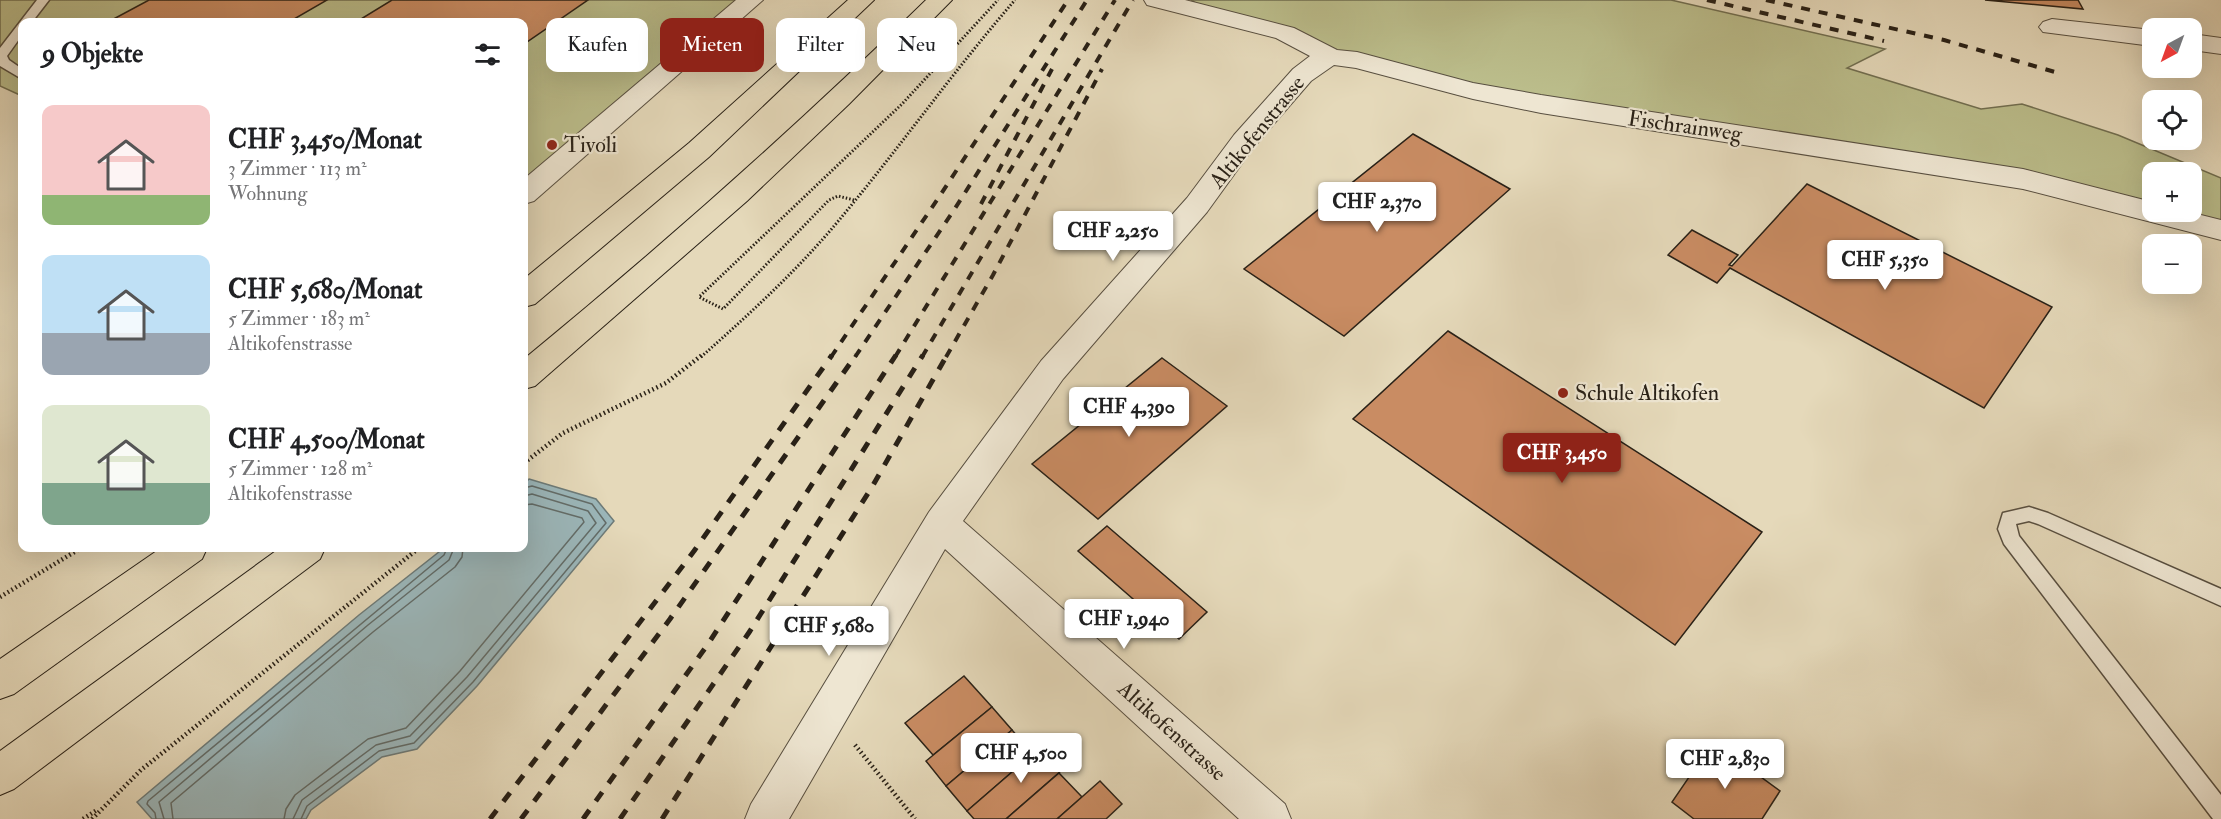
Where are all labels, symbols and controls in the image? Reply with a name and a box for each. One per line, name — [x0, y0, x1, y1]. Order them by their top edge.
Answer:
chip: Kaufen — [546, 18, 648, 72]
chip: Mieten — [660, 18, 764, 72]
chip: Filter — [776, 18, 865, 72]
chip: Neu — [877, 18, 957, 72]
north arrow — [2142, 18, 2202, 78]
map controls — [2142, 18, 2202, 294]
text: 9 Objekte — [42, 38, 143, 70]
icon: filters — [471, 38, 504, 71]
street label: Altikofenstrasse — [1202, 70, 1311, 195]
button: locate — [2142, 90, 2202, 150]
street label: Fischrainweg — [1626, 104, 1745, 148]
text: CHF 3,450/Monat — [228, 124, 422, 156]
icon: home — [90, 129, 162, 201]
place label: Tivoli — [564, 131, 617, 159]
marker: Tivoli — [545, 138, 559, 152]
text: 3 Zimmer · 113 m² — [228, 156, 367, 181]
button: + — [2142, 162, 2202, 222]
text: Wohnung — [228, 181, 307, 206]
pin: CHF 2,370 — [1308, 182, 1446, 233]
text: CHF 2,370 — [1332, 189, 1422, 214]
pin: CHF 2,250 — [1044, 211, 1182, 262]
text: CHF 2,250 — [1067, 218, 1159, 243]
button: − — [2142, 234, 2202, 294]
pin: CHF 5,350 — [1816, 240, 1954, 291]
text: CHF 5,350 — [1841, 247, 1929, 272]
text: CHF 5,680/Monat — [228, 274, 422, 306]
icon: home — [90, 279, 162, 351]
text: 5 Zimmer · 183 m² — [228, 306, 370, 331]
text: Altikofenstrasse — [228, 331, 352, 356]
place label: Schule Altikofen — [1575, 379, 1719, 407]
marker: Schule Altikofen — [1556, 386, 1570, 400]
pin: CHF 4,390 — [1060, 387, 1198, 438]
text: CHF 4,390 — [1083, 394, 1175, 419]
text: CHF 4,500/Monat — [228, 424, 425, 456]
icon: home — [90, 429, 162, 501]
pin: CHF 3,450 — [1493, 433, 1631, 484]
text: CHF 3,450 — [1517, 440, 1607, 465]
text: 5 Zimmer · 128 m² — [228, 456, 372, 481]
text: Altikofenstrasse — [228, 481, 352, 506]
pin: CHF 1,940 — [1055, 599, 1193, 650]
pin: CHF 5,680 — [760, 606, 898, 657]
text: CHF 1,940 — [1079, 606, 1169, 631]
text: CHF 5,680 — [784, 613, 874, 638]
street label: Altikofenstrasse — [1111, 674, 1232, 787]
pin: CHF 4,500 — [952, 733, 1090, 784]
pin: CHF 2,830 — [1656, 739, 1794, 790]
text: CHF 4,500 — [975, 740, 1067, 765]
text: CHF 2,830 — [1680, 746, 1770, 771]

